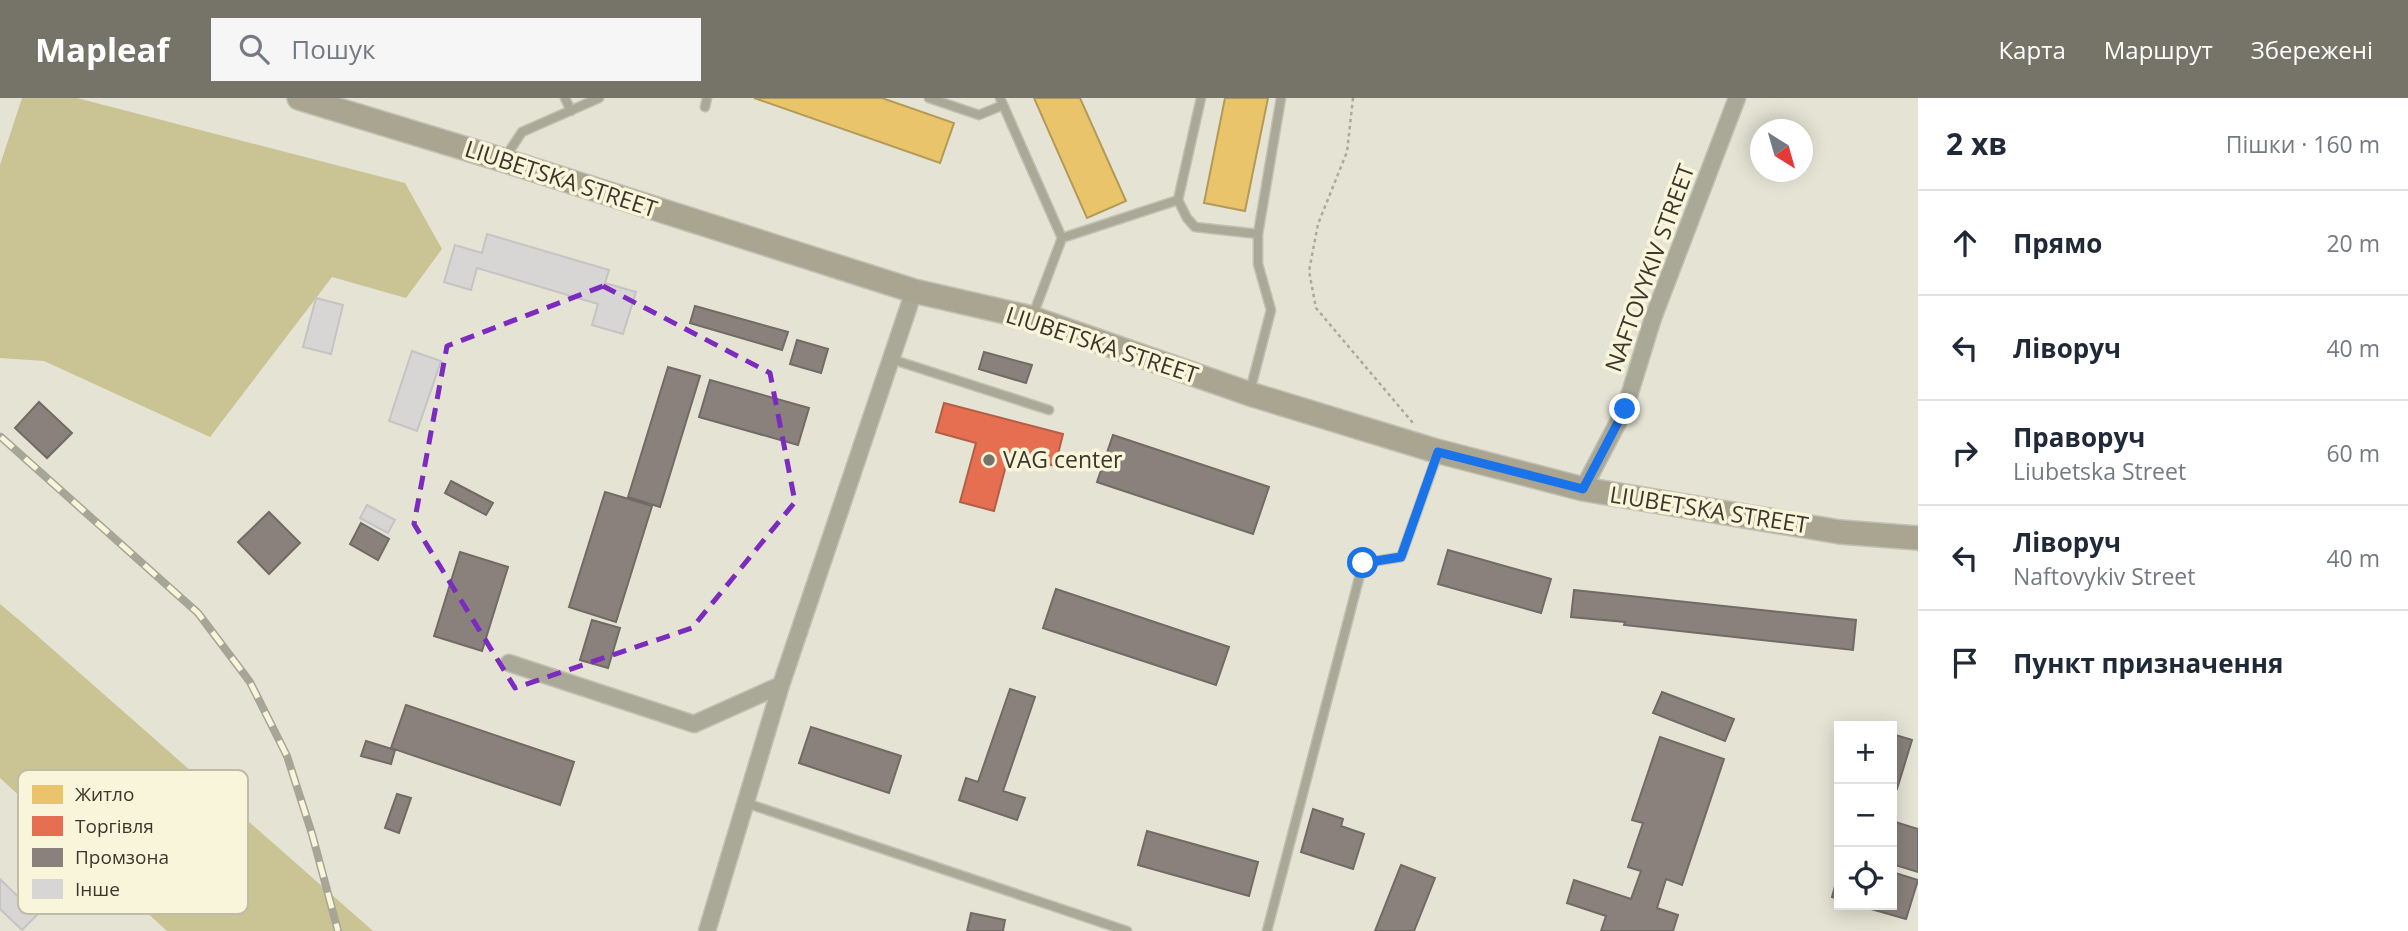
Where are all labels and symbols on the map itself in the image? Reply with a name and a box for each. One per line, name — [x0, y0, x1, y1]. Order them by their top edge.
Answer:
north arrow — [1750, 119, 1813, 182]
street label: LIUBETSKA STREET — [461, 132, 662, 224]
street label: NAFTOVYKIV STREET — [1597, 159, 1702, 376]
street label: LIUBETSKA STREET — [1002, 298, 1203, 390]
route end — [1609, 393, 1640, 424]
place label: VAG center — [1003, 443, 1123, 475]
marker: VAG center — [981, 452, 997, 468]
street label: LIUBETSKA STREET — [1608, 478, 1811, 541]
route start — [1347, 547, 1378, 578]
legend — [18, 770, 248, 914]
text: Житло — [75, 781, 134, 807]
text: Торгівля — [75, 813, 154, 839]
text: Промзона — [75, 844, 169, 870]
text: Інше — [75, 876, 120, 902]

